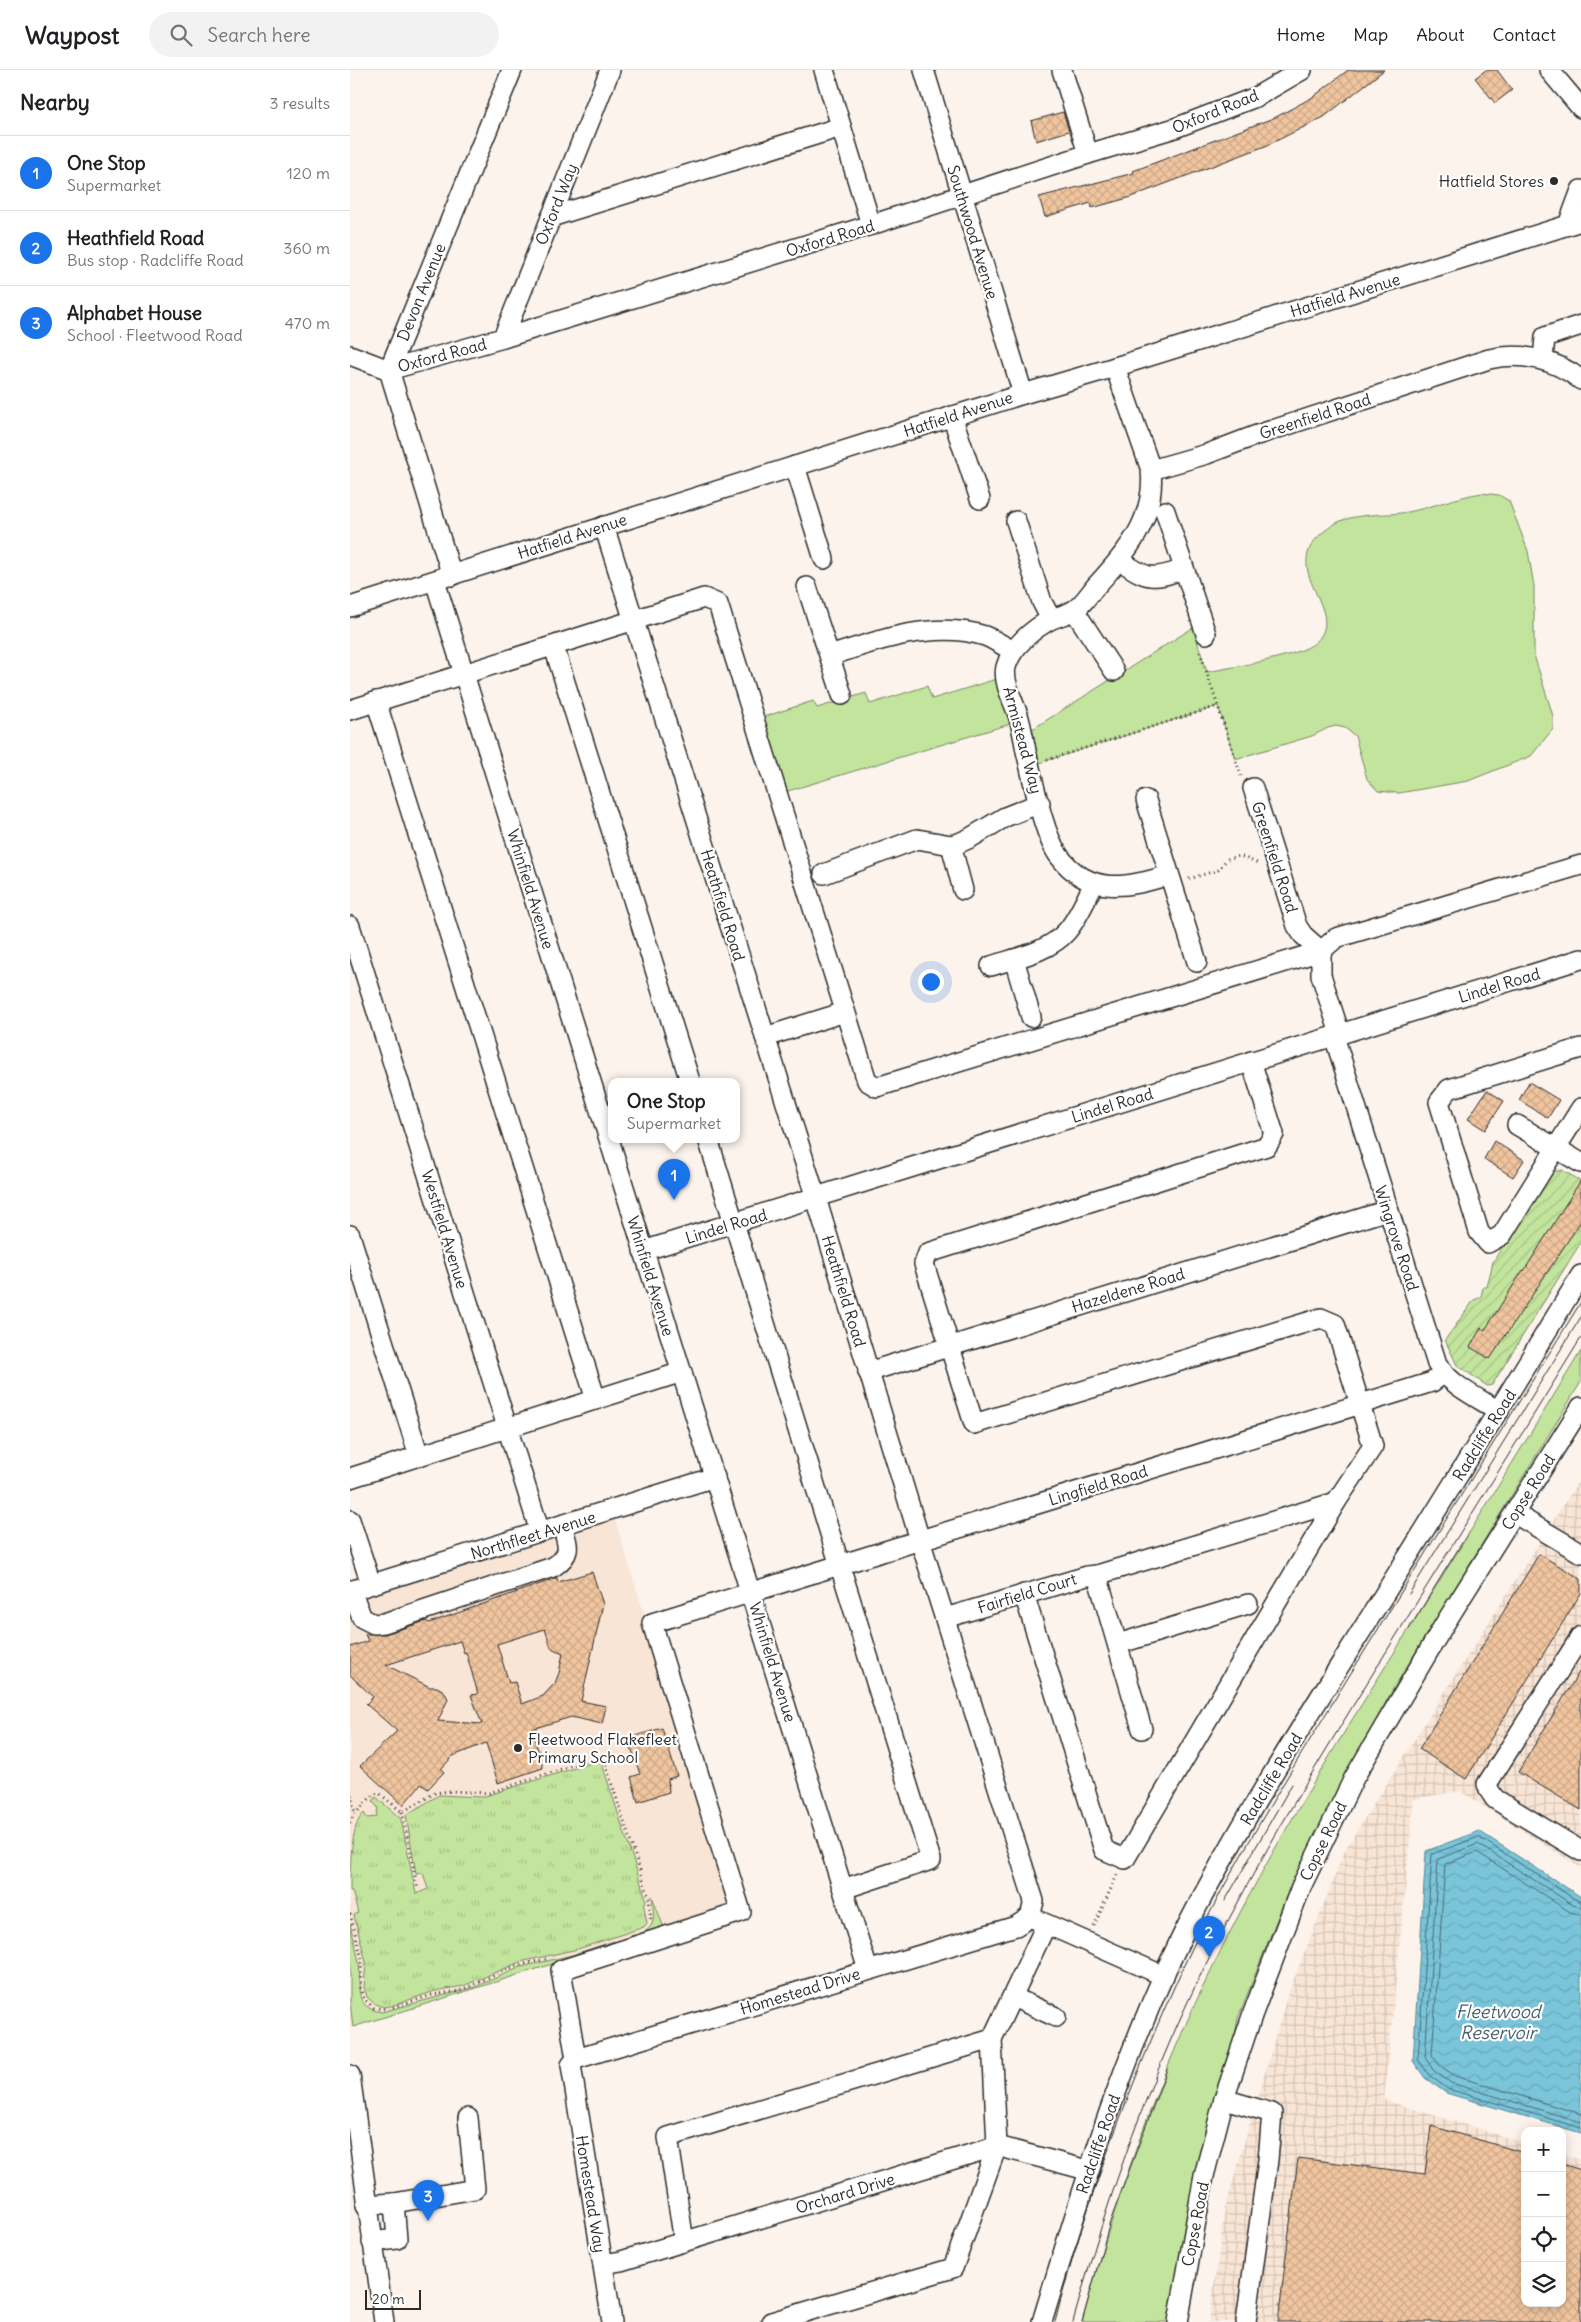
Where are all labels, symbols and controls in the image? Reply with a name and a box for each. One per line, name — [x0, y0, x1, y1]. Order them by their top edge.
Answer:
search box — [149, 12, 499, 57]
text: Waypost — [25, 20, 119, 50]
icon: search — [167, 21, 195, 49]
text: Search here — [207, 23, 310, 47]
text: Home — [1277, 23, 1325, 46]
text: Map — [1353, 23, 1388, 46]
text: About — [1416, 23, 1464, 46]
text: Contact — [1492, 23, 1556, 46]
street label: Oxford Road — [1169, 85, 1261, 137]
text: Nearby — [20, 89, 90, 116]
text: 3 results — [270, 93, 330, 113]
text: One Stop — [67, 151, 146, 175]
street label: Oxford Way — [531, 160, 581, 248]
text: 1 — [33, 163, 39, 183]
text: 120 m — [287, 163, 330, 183]
street label: Southwood Avenue — [943, 163, 1003, 301]
place label: Hatfield Stores — [1439, 171, 1544, 191]
text: Supermarket — [67, 175, 161, 195]
marker: Hatfield Stores — [1548, 175, 1560, 187]
street label: Oxford Road — [783, 215, 877, 261]
text: Heathfield Road — [67, 226, 204, 250]
text: 2 — [32, 238, 40, 258]
text: 360 m — [283, 238, 330, 258]
street label: Devon Avenue — [392, 240, 450, 344]
text: Bus stop · Radcliffe Road — [67, 250, 244, 270]
street label: Hatfield Avenue — [1288, 269, 1402, 321]
text: Alphabet House — [67, 301, 202, 325]
text: 3 — [31, 313, 41, 333]
text: 470 m — [285, 313, 330, 333]
text: School · Fleetwood Road — [67, 325, 243, 345]
street label: Oxford Road — [395, 334, 489, 376]
street label: Hatfield Avenue — [901, 387, 1015, 441]
street label: Greenfield Road — [1257, 389, 1373, 443]
street label: Hatfield Avenue — [515, 509, 629, 563]
street label: Armistead Way — [999, 684, 1047, 796]
street label: Greenfield Road — [1248, 799, 1302, 915]
street label: Whinfield Avenue — [503, 827, 559, 951]
street label: Heathfield Road — [697, 847, 749, 963]
street label: Lindel Road — [1456, 963, 1542, 1007]
your location — [918, 969, 944, 995]
popup — [608, 1078, 740, 1143]
street label: Lindel Road — [1069, 1083, 1155, 1127]
text: One Stop — [627, 1089, 705, 1113]
text: Supermarket — [627, 1113, 721, 1133]
pin: 1 — [658, 1159, 690, 1200]
street label: Westfield Avenue — [417, 1167, 473, 1291]
street label: Wingrove Road — [1371, 1183, 1423, 1293]
street label: Lindel Road — [683, 1204, 769, 1248]
street label: Whinfield Avenue — [623, 1214, 679, 1338]
street label: Heathfield Road — [818, 1233, 870, 1349]
street label: Hazeldene Road — [1069, 1263, 1187, 1317]
street label: Radcliffe Road — [1448, 1386, 1520, 1484]
street label: Copse Road — [1497, 1450, 1559, 1534]
street label: Lingfield Road — [1046, 1460, 1150, 1510]
street label: Northfleet Avenue — [468, 1506, 598, 1564]
street label: Fairfield Court — [975, 1568, 1079, 1618]
street label: Whinfield Avenue — [745, 1600, 801, 1724]
place label: Fleetwood Flakefleet Primary School — [528, 1729, 678, 1767]
street label: Radcliffe Road — [1236, 1729, 1306, 1829]
marker: Fleetwood Flakefleet Primary School — [512, 1742, 524, 1754]
street label: Copse Road — [1295, 1798, 1351, 1884]
pin: 2 — [1193, 1916, 1225, 1957]
street label: Homestead Drive — [738, 1963, 862, 2019]
water label: Fleetwood Reservoir — [1456, 2000, 1543, 2044]
street label: Radcliffe Road — [1072, 2092, 1124, 2196]
map controls — [1521, 2127, 1566, 2307]
button: + — [1521, 2127, 1566, 2172]
street label: Homestead Way — [572, 2134, 610, 2254]
street label: Orchard Drive — [793, 2168, 897, 2218]
button: − — [1521, 2172, 1566, 2217]
pin: 3 — [412, 2180, 444, 2221]
street label: Copse Road — [1177, 2180, 1213, 2268]
button: locate — [1521, 2217, 1566, 2262]
button: layers — [1521, 2262, 1566, 2307]
scale bar — [365, 2287, 421, 2310]
text: 20 m — [372, 2290, 405, 2308]

